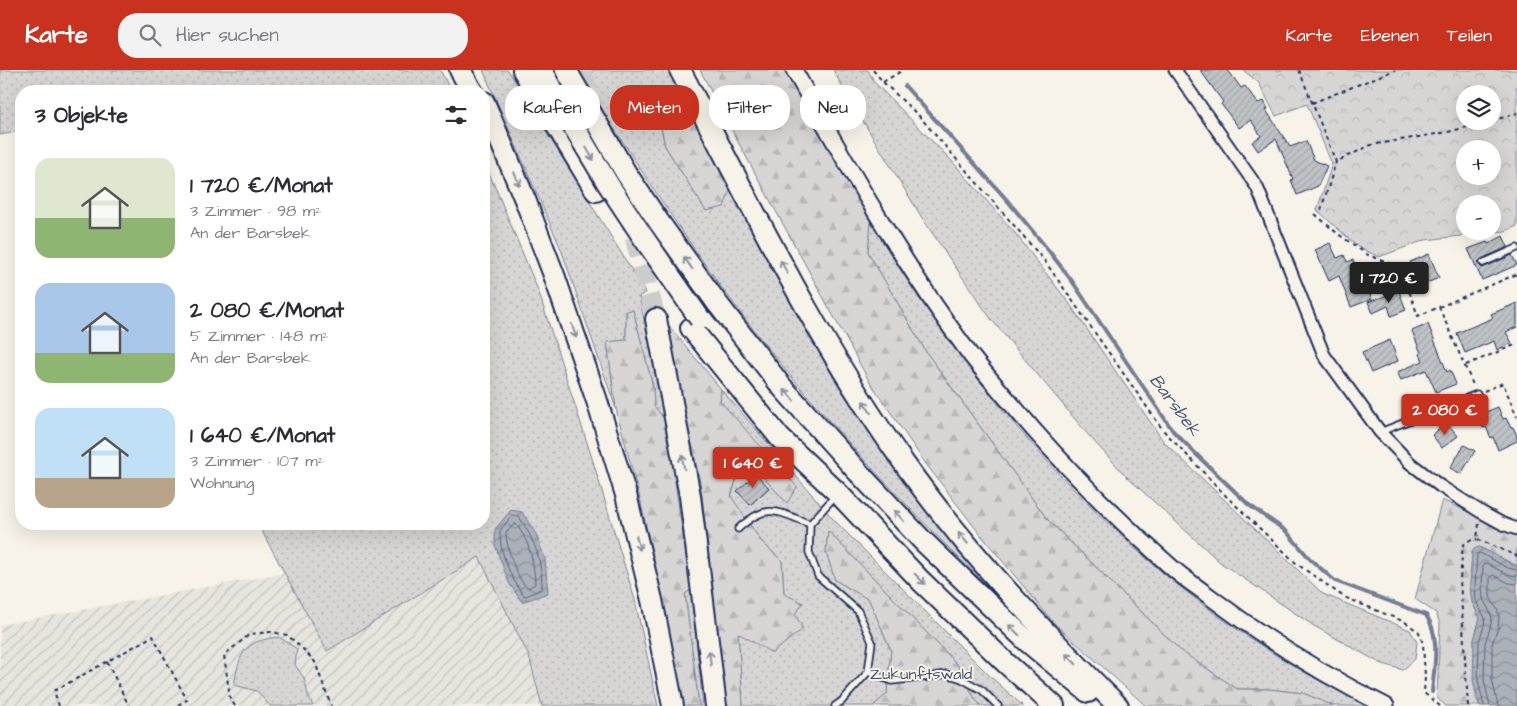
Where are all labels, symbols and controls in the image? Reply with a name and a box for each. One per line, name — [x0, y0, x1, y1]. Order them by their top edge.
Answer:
search box — [118, 13, 468, 58]
text: Karte — [25, 18, 88, 52]
icon: search — [136, 21, 164, 49]
text: Hier suchen — [176, 22, 279, 49]
text: Karte — [1285, 23, 1333, 48]
text: Ebenen — [1361, 23, 1419, 48]
text: Teilen — [1447, 23, 1492, 48]
chip: Kaufen — [505, 85, 600, 130]
chip: Mieten — [610, 85, 699, 130]
chip: Filter — [709, 85, 790, 130]
chip: Neu — [800, 85, 866, 130]
map controls — [1456, 85, 1501, 240]
button: layers — [1456, 85, 1501, 130]
text: 3 Objekte — [35, 101, 128, 130]
icon: filters — [442, 101, 470, 129]
button: + — [1456, 140, 1501, 185]
one-way arrow — [585, 146, 595, 160]
text: 1 720 €/Monat — [190, 171, 333, 200]
one-way arrow — [513, 172, 522, 187]
icon: home — [75, 178, 135, 238]
button: − — [1456, 195, 1501, 240]
text: 3 Zimmer · 98 m² — [190, 200, 321, 222]
text: An der Barsbek — [190, 222, 311, 244]
one-way arrow — [683, 256, 693, 270]
one-way arrow — [779, 260, 789, 275]
pin: 1 720 € — [1343, 262, 1435, 304]
text: 1 720 € — [1361, 267, 1417, 289]
text: 2 080 €/Monat — [190, 296, 344, 325]
icon: home — [75, 303, 135, 363]
one-way arrow — [570, 323, 579, 339]
text: 5 Zimmer · 148 m² — [190, 325, 328, 347]
text: An der Barsbek — [190, 347, 311, 369]
water label: Barsbek — [1143, 369, 1207, 442]
one-way arrow — [784, 389, 795, 402]
pin: 2 080 € — [1399, 394, 1491, 436]
text: 2 080 € — [1412, 399, 1478, 421]
one-way arrow — [862, 400, 872, 414]
text: 1 640 €/Monat — [190, 421, 335, 450]
icon: home — [75, 428, 135, 488]
pin: 1 640 € — [707, 446, 799, 489]
text: 3 Zimmer · 107 m² — [190, 450, 324, 472]
text: 1 640 € — [724, 452, 782, 474]
one-way arrow — [678, 454, 688, 470]
text: Wohnung — [190, 472, 254, 494]
one-way arrow — [893, 509, 905, 522]
one-way arrow — [957, 532, 968, 545]
one-way arrow — [634, 534, 643, 550]
one-way arrow — [914, 573, 926, 585]
one-way arrow — [1008, 624, 1021, 636]
one-way arrow — [705, 650, 715, 666]
one-way arrow — [1065, 653, 1077, 665]
park label: Zukunftswald — [870, 663, 972, 685]

